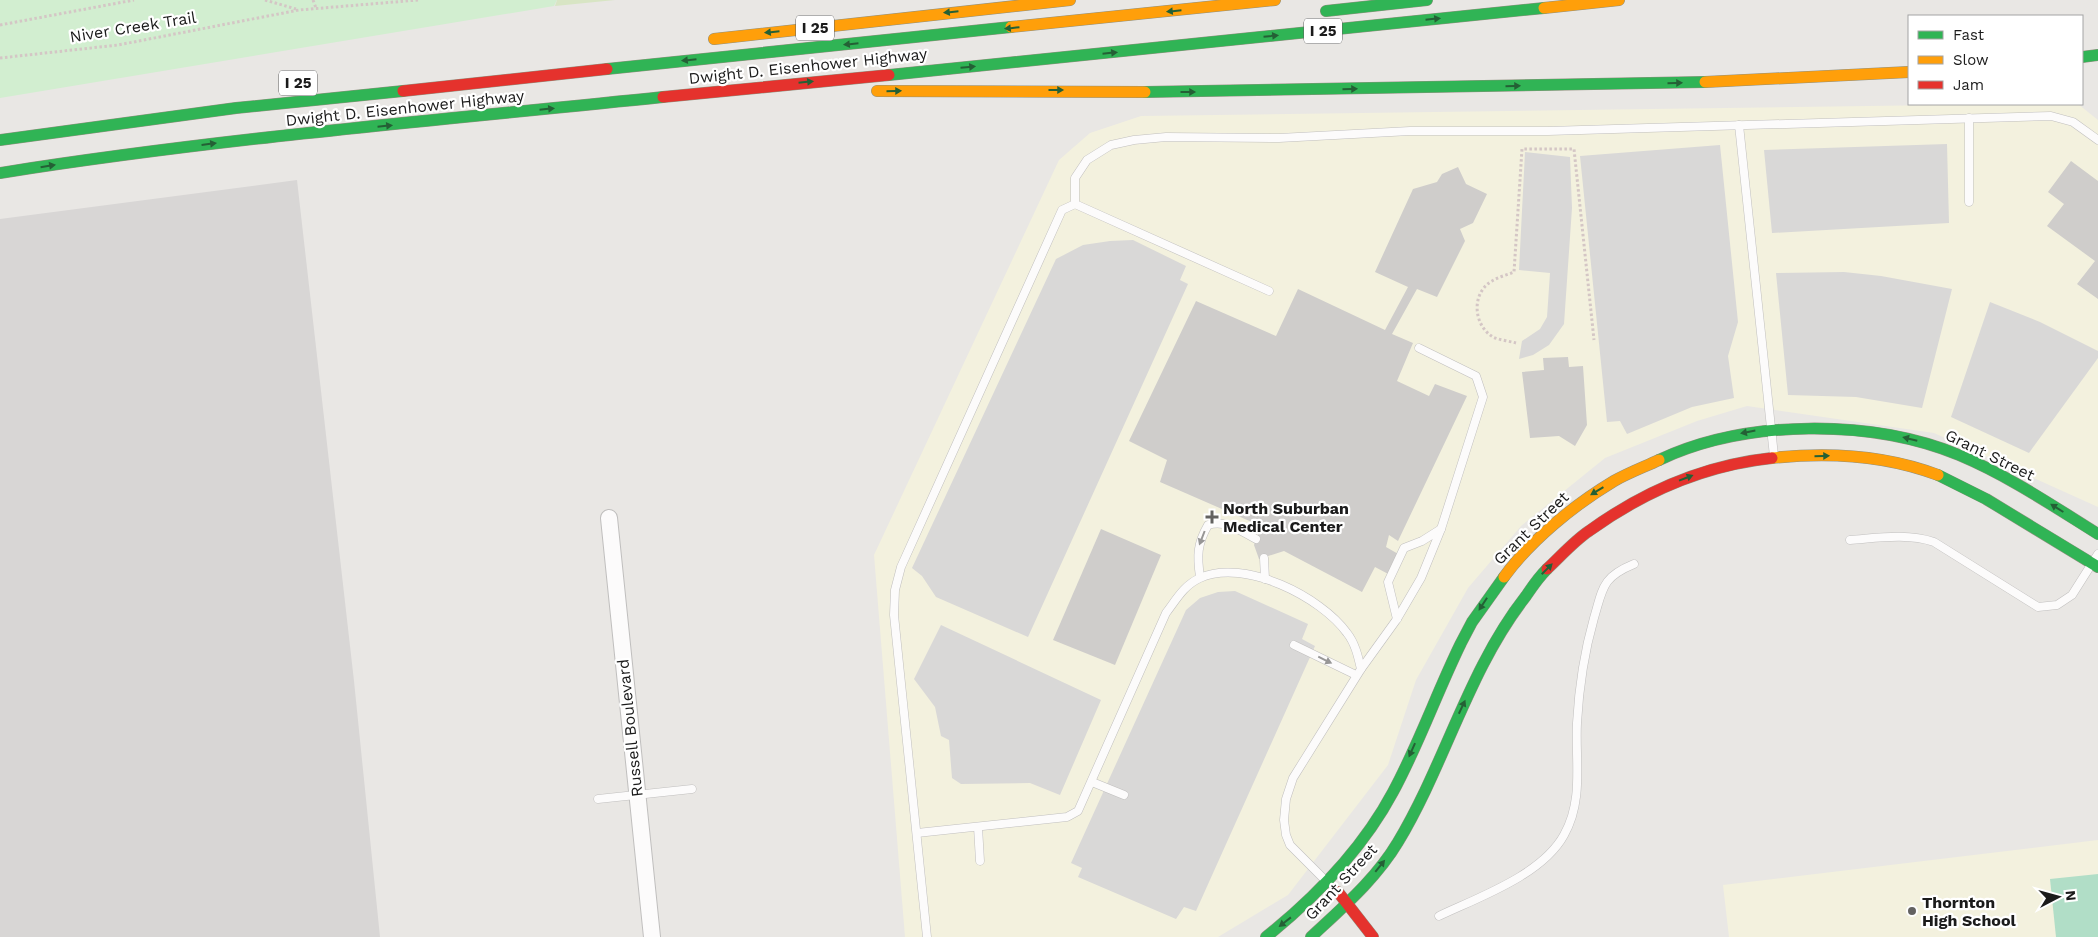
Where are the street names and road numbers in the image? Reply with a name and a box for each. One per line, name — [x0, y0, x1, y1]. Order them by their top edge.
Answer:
street label: Niver Creek Trail — [68, 8, 198, 46]
road number: I 25 — [796, 15, 834, 40]
road number: I 25 — [1304, 18, 1342, 44]
street label: Dwight D. Eisenhower Highway — [688, 44, 929, 88]
road number: I 25 — [279, 70, 317, 96]
street label: Dwight D. Eisenhower Highway — [285, 86, 526, 130]
street label: Grant Street — [1942, 425, 2038, 485]
street label: Grant Street — [1489, 487, 1573, 569]
street label: Russell Boulevard — [613, 658, 647, 798]
street label: Grant Street — [1301, 840, 1381, 924]

